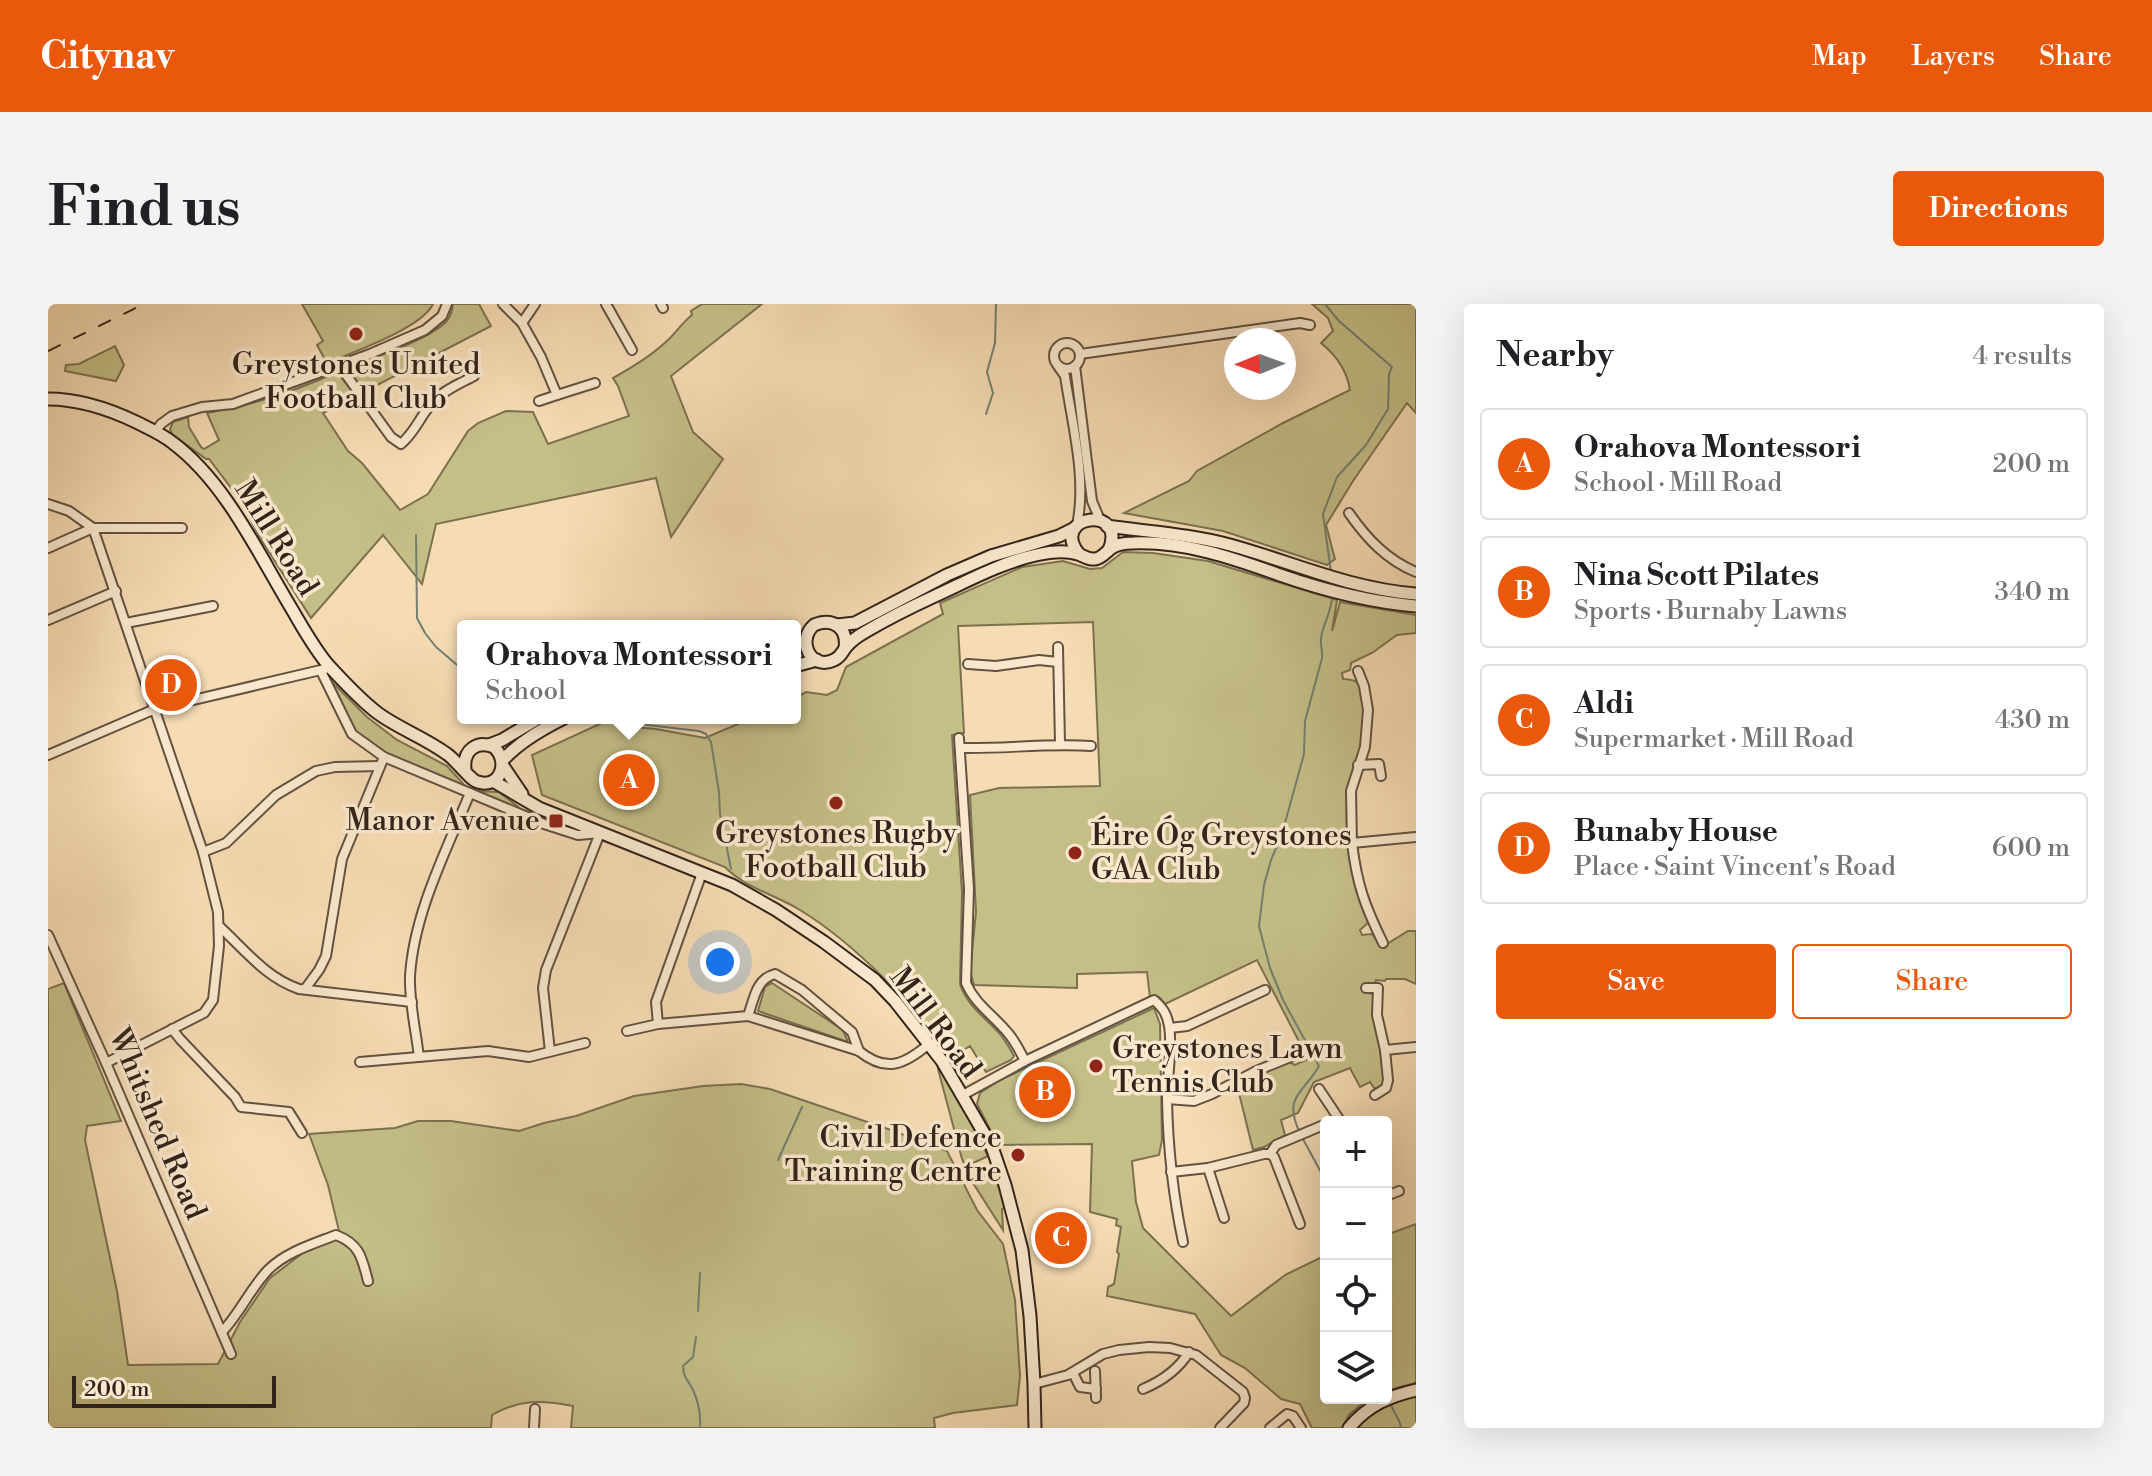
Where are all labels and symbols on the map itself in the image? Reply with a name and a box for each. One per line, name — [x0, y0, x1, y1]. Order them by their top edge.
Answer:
marker: Greystones United Football Club — [347, 325, 365, 343]
north arrow — [1224, 328, 1296, 400]
place label: Greystones United Football Club — [232, 346, 480, 418]
street label: Mill Road — [225, 473, 327, 603]
pin: D — [145, 655, 197, 715]
pin: A — [603, 750, 655, 810]
marker: Greystones Rugby Football Club — [827, 794, 845, 812]
place label: Manor Avenue — [346, 802, 540, 840]
marker: Manor Avenue — [547, 812, 565, 830]
place label: Greystones Rugby Football Club — [715, 815, 957, 887]
place label: Éire Óg Greystones GAA Club — [1091, 815, 1352, 889]
marker: Éire Óg Greystones GAA Club — [1066, 844, 1084, 862]
your location — [700, 942, 740, 982]
street label: Mill Road — [881, 960, 989, 1086]
street label: Whitshed Road — [99, 1022, 214, 1225]
place label: Greystones Lawn Tennis Club — [1112, 1030, 1343, 1102]
marker: Greystones Lawn Tennis Club — [1087, 1057, 1105, 1075]
pin: B — [1019, 1062, 1071, 1122]
place label: Civil Defence Training Centre — [785, 1119, 1002, 1191]
marker: Civil Defence Training Centre — [1009, 1146, 1027, 1164]
pin: C — [1035, 1208, 1087, 1268]
scale bar — [72, 1372, 276, 1408]

